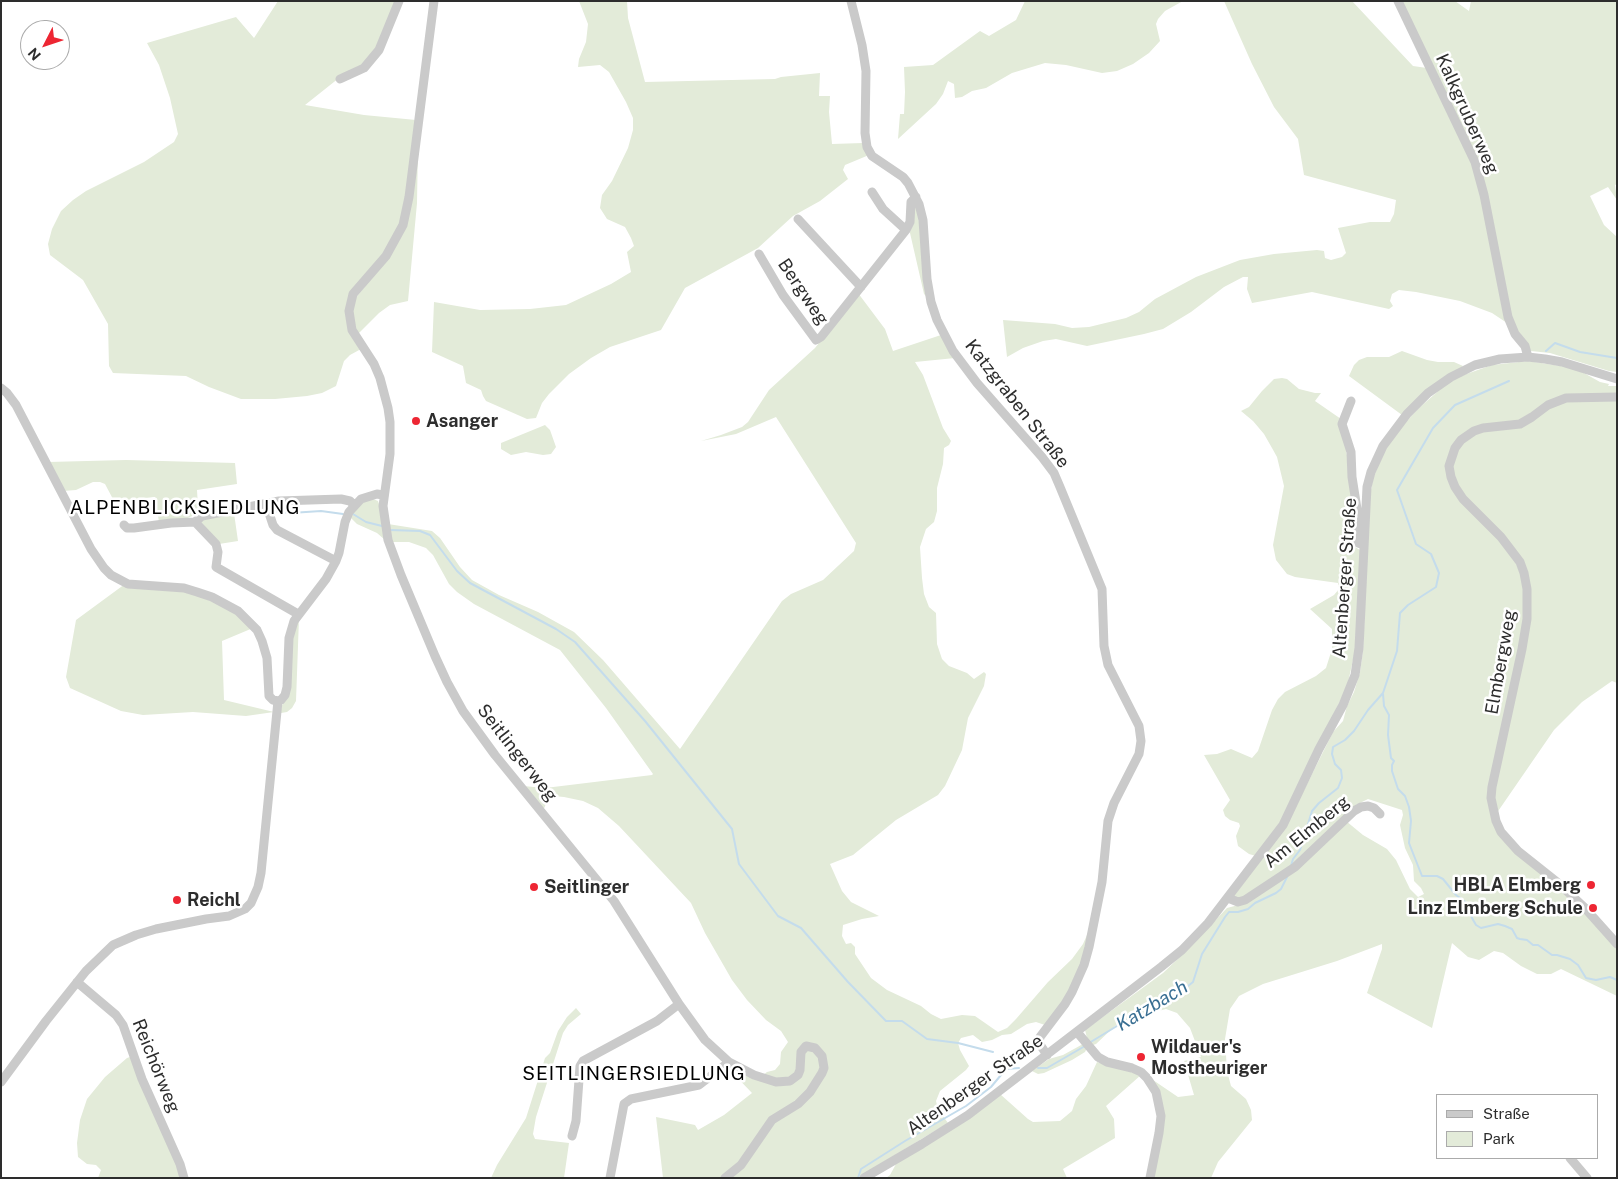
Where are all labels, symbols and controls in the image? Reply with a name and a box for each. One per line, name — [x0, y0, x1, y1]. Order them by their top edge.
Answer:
north arrow — [20, 20, 70, 70]
text: N — [25, 45, 44, 64]
street label: Kalkgruberweg — [1431, 50, 1503, 178]
street label: Bergweg — [773, 255, 833, 329]
street label: Katzgraben Straße — [960, 336, 1074, 472]
place label: Asanger — [426, 410, 498, 432]
marker: Asanger — [410, 415, 422, 427]
district label: ALPENBLICKSIEDLUNG — [67, 497, 303, 519]
street label: Altenberger Straße — [1329, 497, 1361, 659]
street label: Elmbergweg — [1481, 608, 1521, 716]
street label: Seitlingerweg — [472, 700, 562, 806]
street label: Am Elmberg — [1260, 791, 1354, 873]
place label: HBLA Elmberg — [1454, 874, 1581, 896]
place label: Seitlinger — [544, 876, 629, 898]
marker: HBLA Elmberg — [1585, 879, 1597, 891]
marker: Seitlinger — [528, 881, 540, 893]
place label: Reichl — [187, 889, 241, 911]
marker: Reichl — [171, 894, 183, 906]
place label: Linz Elmberg Schule — [1408, 897, 1583, 919]
marker: Linz Elmberg Schule — [1587, 902, 1599, 914]
water label: Katzbach — [1112, 976, 1192, 1036]
street label: Reichörweg — [127, 1016, 185, 1116]
street label: Altenberger Straße — [903, 1030, 1047, 1140]
place label: Wildauer's Mostheuriger — [1151, 1036, 1267, 1078]
marker: Wildauer's Mostheuriger — [1135, 1051, 1147, 1063]
district label: SEITLINGERSIEDLUNG — [520, 1063, 748, 1085]
legend — [1436, 1094, 1598, 1159]
text: Straße — [1483, 1105, 1530, 1122]
text: Park — [1483, 1130, 1515, 1147]

